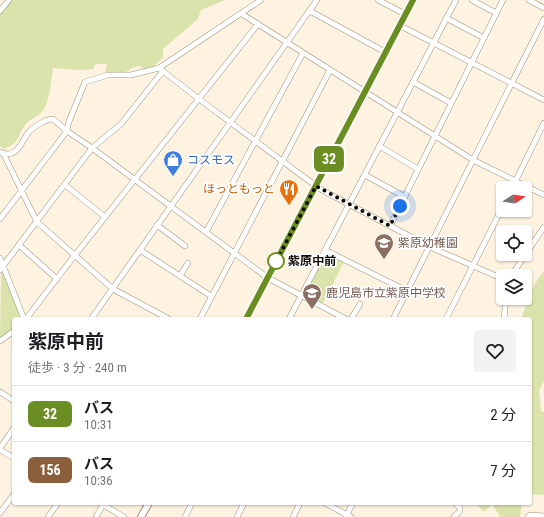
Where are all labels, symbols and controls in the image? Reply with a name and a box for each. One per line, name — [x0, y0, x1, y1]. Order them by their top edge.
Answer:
line badge: 32 — [311, 146, 347, 172]
shop icon: コスモス — [162, 149, 184, 177]
text: 32 — [322, 151, 336, 167]
place label: コスモス — [187, 153, 235, 167]
restaurant icon: ほっともっと — [278, 178, 300, 206]
north arrow — [496, 181, 532, 217]
map controls — [496, 181, 532, 305]
place label: ほっともっと — [203, 182, 275, 196]
your location — [390, 196, 410, 216]
button: locate — [496, 225, 532, 261]
school or university icon: 紫原幼稚園 — [373, 232, 395, 260]
place label: 紫原幼稚園 — [398, 236, 458, 250]
marker: 紫原中前 — [267, 252, 285, 270]
place label: 紫原中前 — [288, 254, 336, 268]
button: layers — [496, 269, 532, 305]
school or university icon: 鹿児島市立紫原中学校 — [301, 282, 323, 310]
place label: 鹿児島市立紫原中学校 — [326, 286, 446, 300]
text: 紫原中前 — [28, 330, 104, 353]
button: heart — [474, 330, 516, 372]
text: 徒歩 · 3 分 · 240 m — [28, 360, 127, 375]
text: バス — [84, 399, 114, 417]
text: 32 — [43, 406, 57, 422]
text: 2 分 — [490, 406, 516, 424]
text: 10:31 — [84, 417, 113, 432]
text: バス — [84, 455, 114, 473]
text: 156 — [39, 462, 61, 478]
text: 7 分 — [490, 462, 516, 480]
text: 10:36 — [84, 473, 113, 488]

